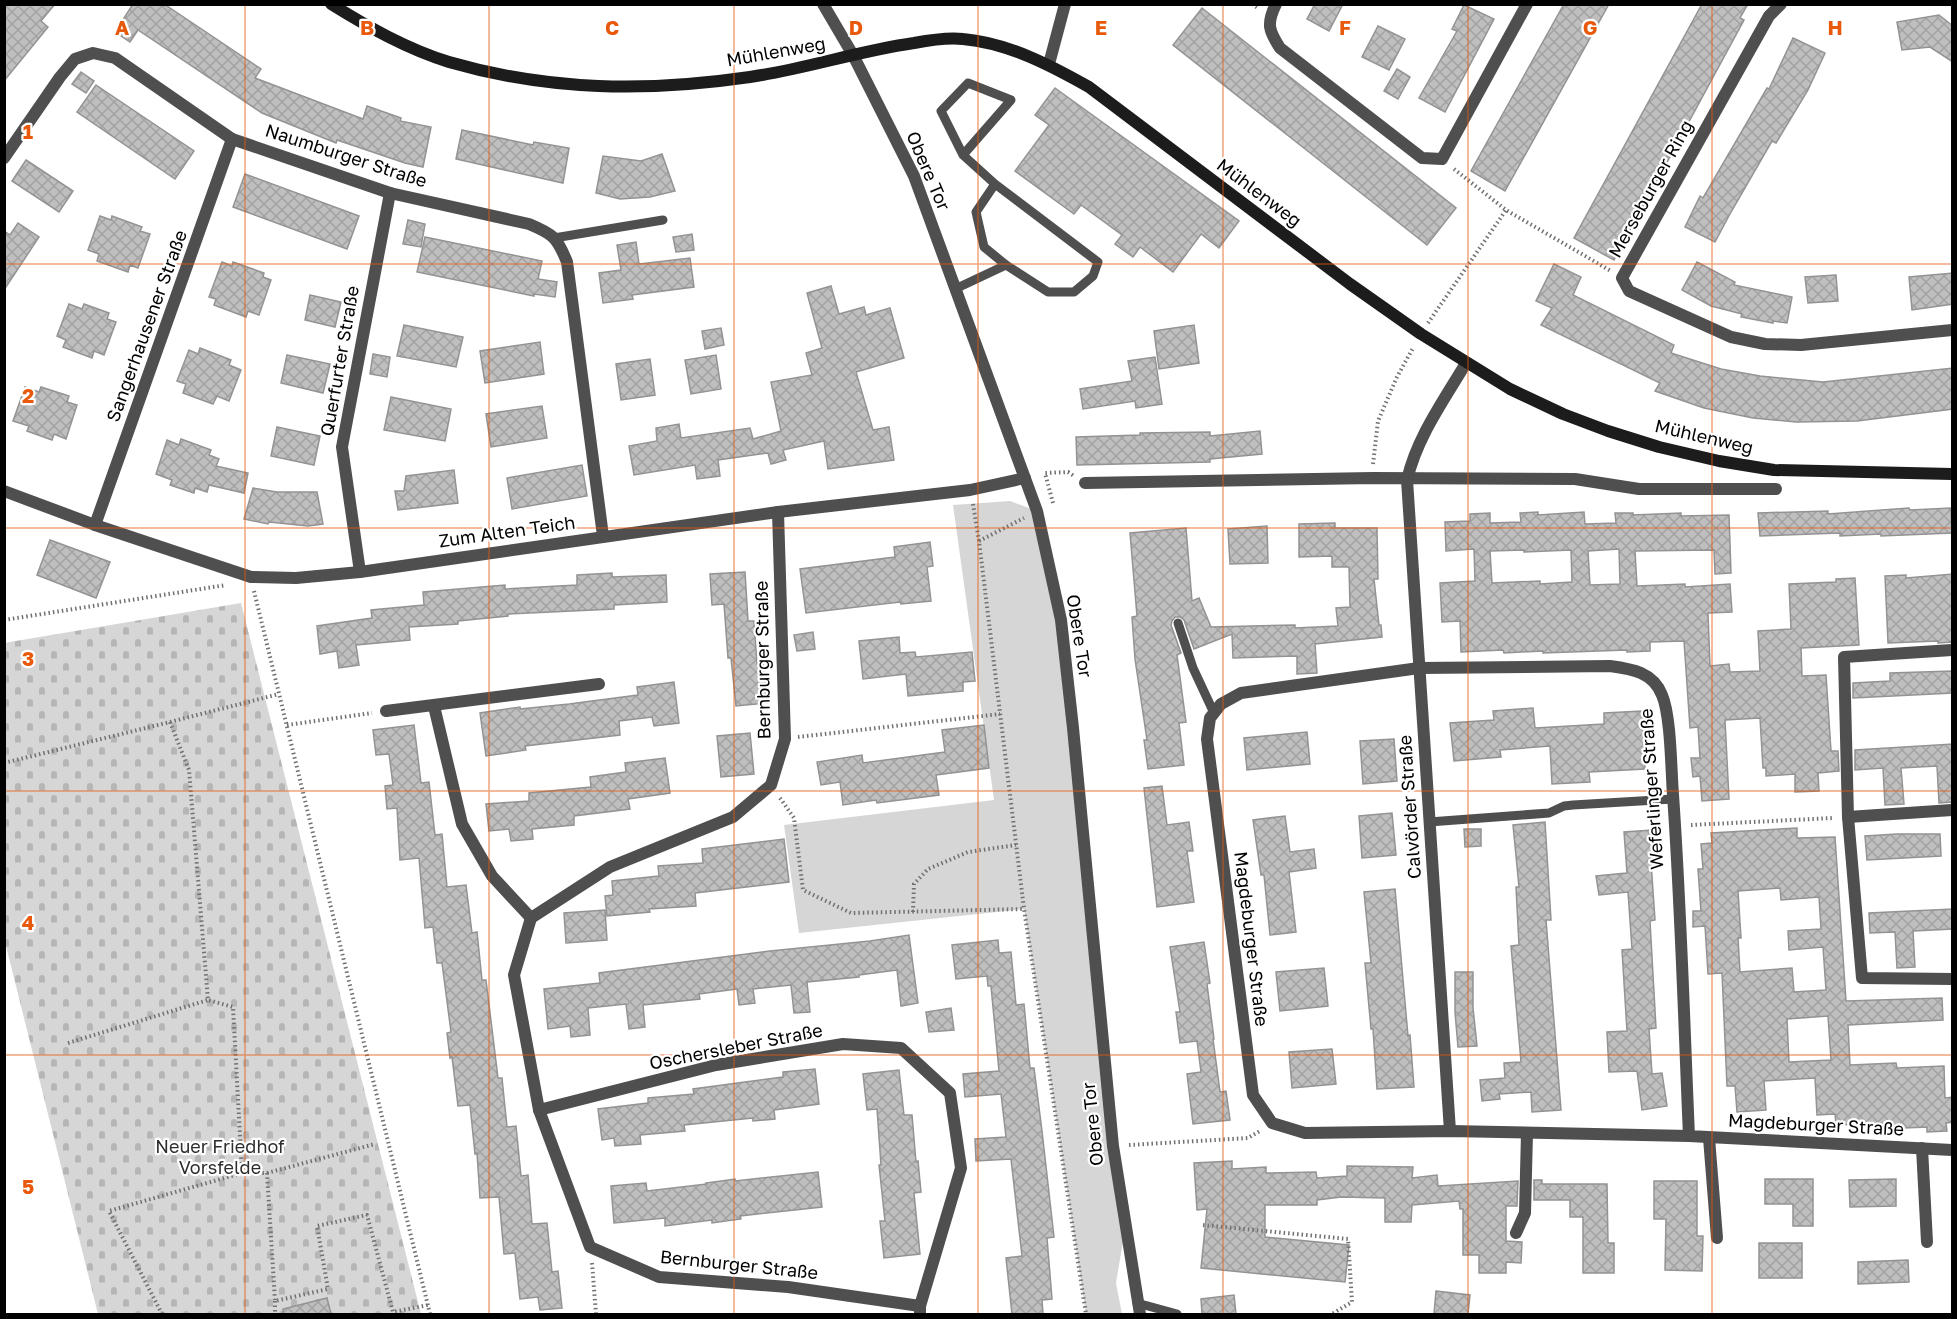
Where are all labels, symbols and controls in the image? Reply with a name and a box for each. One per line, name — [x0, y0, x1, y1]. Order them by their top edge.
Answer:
text: A — [115, 15, 129, 39]
text: B — [360, 15, 374, 39]
text: C — [605, 15, 619, 39]
text: D — [849, 15, 863, 39]
text: E — [1095, 15, 1107, 39]
text: F — [1339, 15, 1351, 39]
text: G — [1583, 15, 1597, 39]
text: H — [1827, 15, 1843, 39]
street label: Mühlenweg — [725, 31, 827, 71]
street label: Merseburger Ring — [1603, 116, 1697, 261]
text: 1 — [23, 119, 33, 143]
street label: Naumburger Straße — [263, 119, 430, 192]
street label: Obere Tor — [902, 128, 955, 214]
street label: Mühlenweg — [1213, 153, 1306, 231]
street label: Sangerhausener Straße — [101, 227, 191, 425]
street label: Querfurter Straße — [315, 284, 363, 438]
text: 2 — [22, 383, 34, 407]
street label: Mühlenweg — [1653, 414, 1756, 458]
street label: Zum Alten Teich — [437, 511, 577, 551]
street label: Bernburger Straße — [750, 581, 774, 740]
street label: Obere Tor — [1063, 593, 1097, 679]
text: 3 — [22, 646, 34, 670]
street label: Weferlinger Straße — [1634, 708, 1668, 870]
street label: Calvörder Straße — [1393, 734, 1425, 880]
street label: Magdeburger Straße — [1230, 850, 1274, 1028]
text: 4 — [22, 910, 34, 934]
street label: Oschersleber Straße — [647, 1018, 824, 1074]
street label: Obere Tor — [1077, 1081, 1107, 1167]
street label: Magdeburger Straße — [1727, 1108, 1905, 1140]
park label: Neuer Friedhof Vorsfelde — [155, 1135, 285, 1178]
text: 5 — [22, 1174, 34, 1198]
street label: Bernburger Straße — [659, 1245, 819, 1283]

